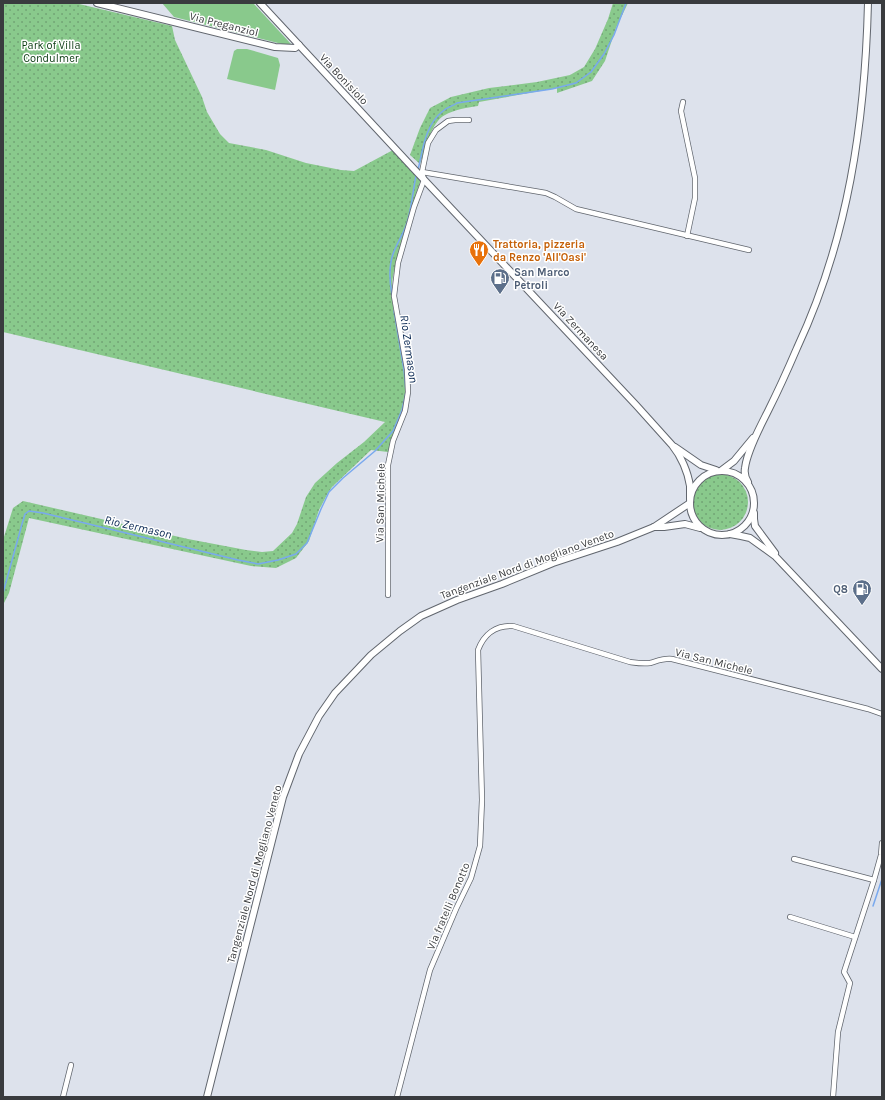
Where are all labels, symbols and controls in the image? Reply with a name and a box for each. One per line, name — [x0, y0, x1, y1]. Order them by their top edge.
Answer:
street label: Via Preganziol — [188, 10, 260, 39]
park label: Park of Villa Condulmer — [21, 39, 81, 65]
street label: Via Bonisiolo — [317, 51, 371, 108]
place label: Trattoria, pizzeria da Renzo 'All'Oasi' — [493, 238, 586, 264]
restaurant icon: Trattoria, pizzeria da Renzo 'All'Oasi' — [468, 239, 490, 267]
place label: San Marco Petroli — [514, 266, 570, 292]
fuel station icon: San Marco Petroli — [489, 267, 511, 295]
street label: Via Zermanesa — [550, 300, 611, 363]
water label: Rio Zermason — [397, 314, 421, 384]
street label: Via San Michele — [373, 463, 388, 543]
water label: Rio Zermason — [103, 512, 173, 542]
street label: Tangenziale Nord di Mogliano Veneto — [439, 527, 616, 602]
fuel station icon: Q8 — [851, 578, 873, 606]
place label: Q8 — [833, 583, 848, 596]
street label: Via San Michele — [674, 646, 754, 677]
street label: Tangenziale Nord di Mogliano Veneto — [224, 784, 285, 965]
street label: Via fratelli Bonotto — [424, 861, 473, 952]

